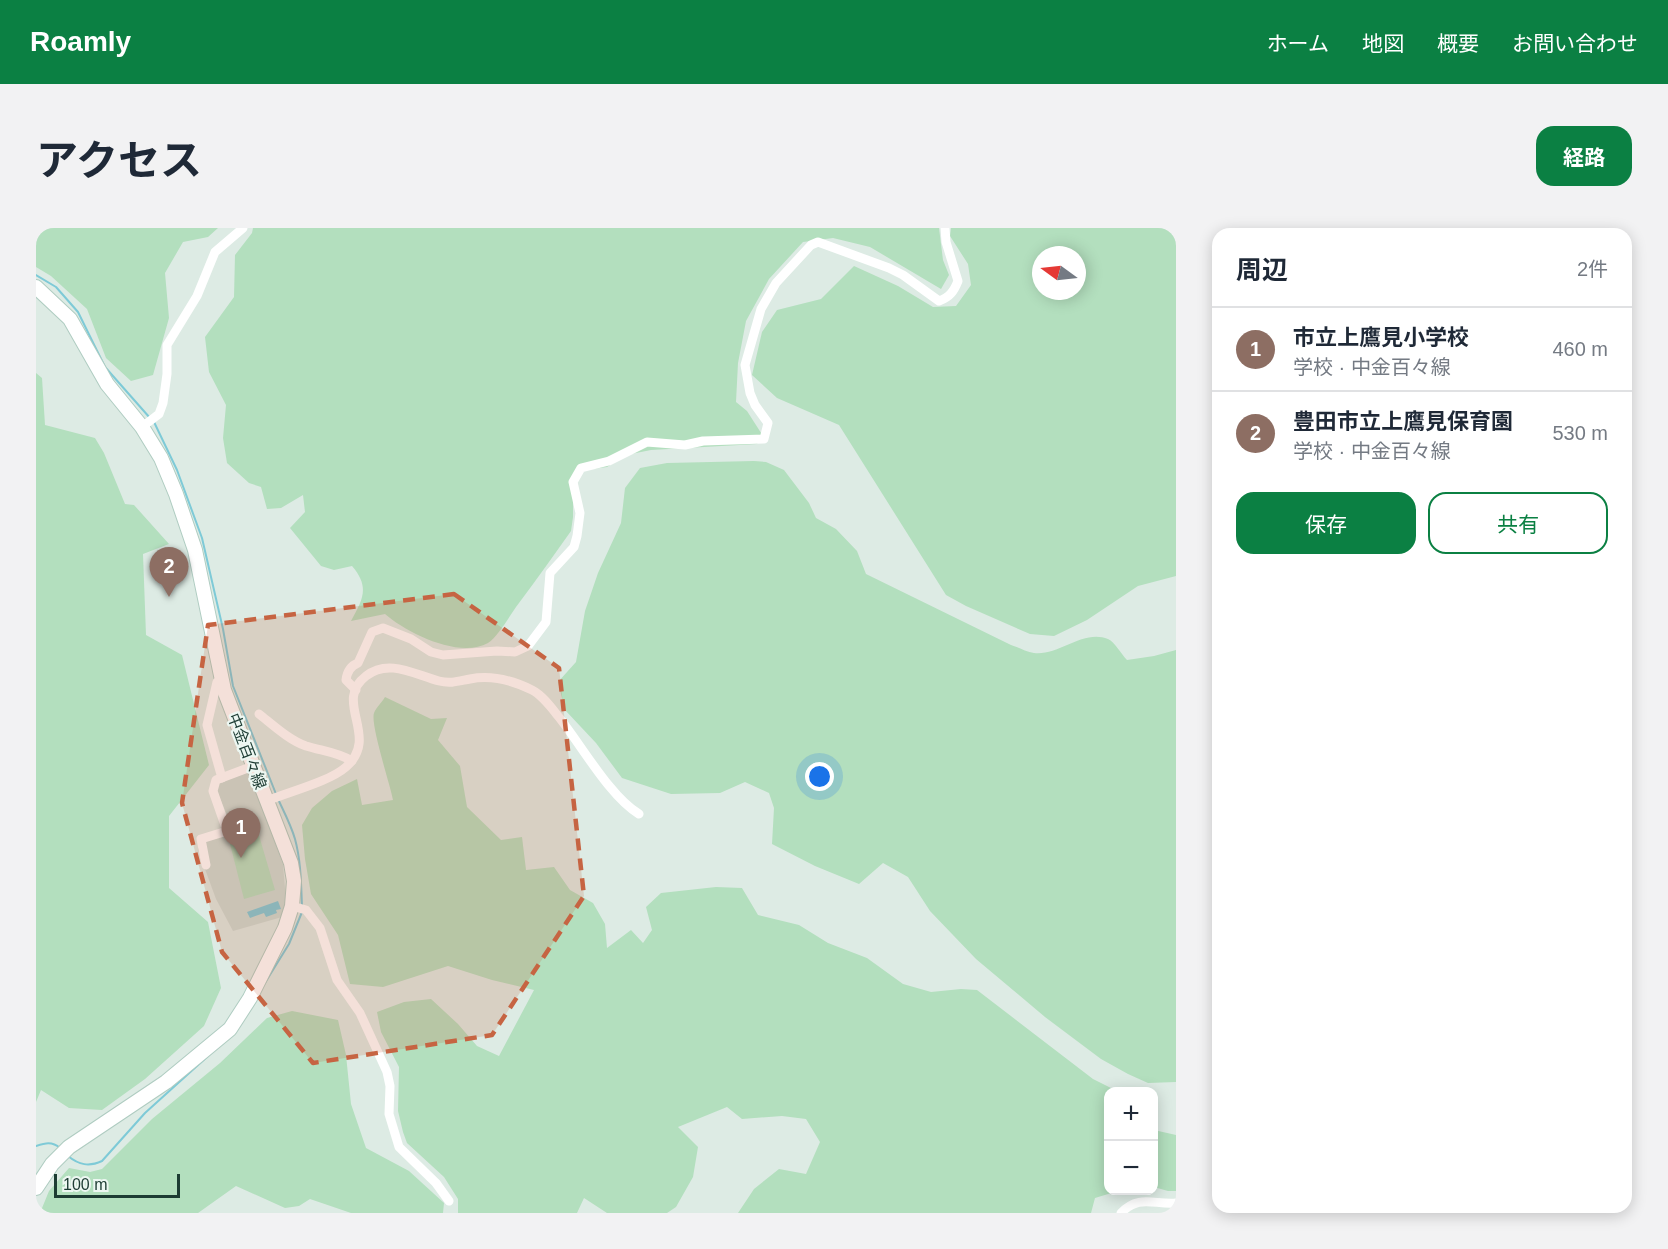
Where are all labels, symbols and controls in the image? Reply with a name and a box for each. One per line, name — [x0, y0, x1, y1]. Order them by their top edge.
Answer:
text: Roamly — [30, 26, 131, 57]
text: ホーム — [1267, 32, 1329, 55]
text: 地図 — [1362, 32, 1404, 55]
text: 概要 — [1437, 32, 1479, 55]
text: お問い合わせ — [1512, 32, 1638, 55]
button: 経路 — [1536, 126, 1632, 186]
text: アクセス — [36, 137, 202, 184]
north arrow — [1032, 246, 1086, 300]
text: 周辺 — [1236, 255, 1288, 285]
text: 2件 — [1577, 258, 1608, 280]
text: 市立上鷹見小学校 — [1293, 325, 1469, 350]
text: 1 — [1250, 338, 1261, 360]
text: 460 m — [1552, 338, 1608, 360]
text: 学校 · 中金百々線 — [1293, 356, 1451, 378]
text: 豊田市立上鷹見保育園 — [1293, 409, 1513, 434]
text: 2 — [1250, 422, 1261, 444]
text: 530 m — [1552, 422, 1608, 444]
text: 学校 · 中金百々線 — [1293, 440, 1451, 462]
button: 保存 — [1236, 492, 1416, 554]
button: 共有 — [1428, 492, 1608, 554]
pin: 2 — [150, 548, 188, 597]
street label: 中金百々線 — [225, 711, 269, 791]
your location — [805, 762, 834, 791]
pin: 1 — [222, 808, 260, 858]
map controls — [1104, 1087, 1158, 1195]
button: + — [1104, 1087, 1158, 1141]
button: − — [1104, 1141, 1158, 1195]
scale bar — [54, 1171, 180, 1198]
text: 100 m — [63, 1176, 107, 1193]

